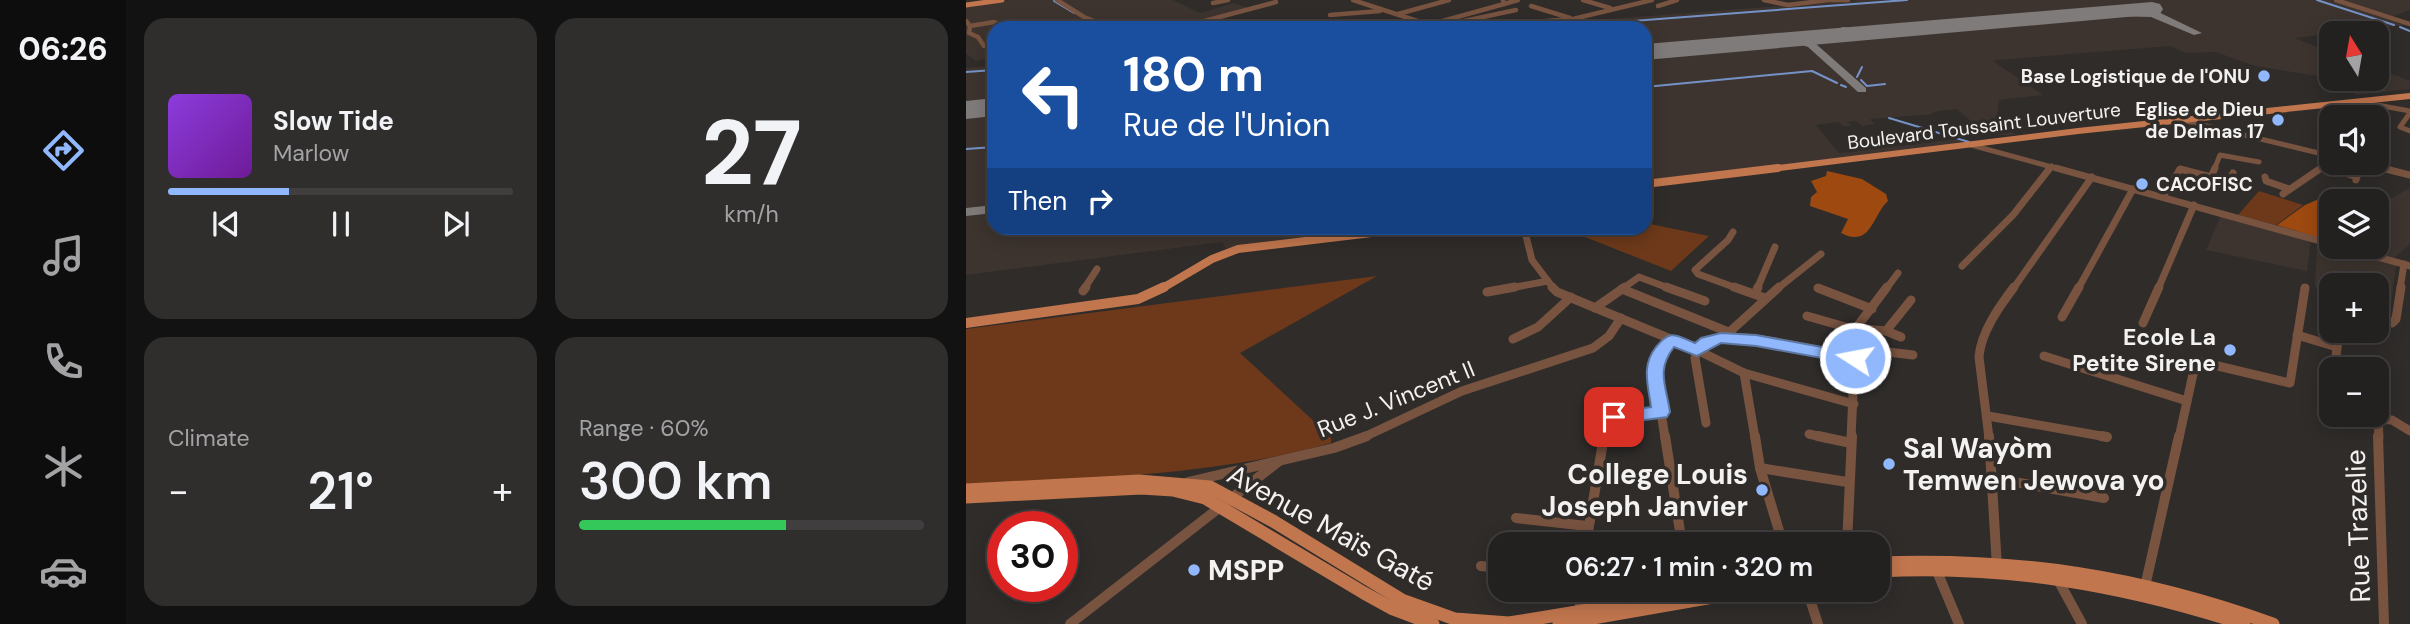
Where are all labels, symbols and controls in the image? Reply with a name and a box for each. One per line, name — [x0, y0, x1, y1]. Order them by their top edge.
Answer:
north arrow — [2319, 21, 2389, 91]
map controls — [2319, 21, 2389, 427]
text: 06:26 — [18, 28, 108, 70]
text: 180 m — [1123, 42, 1264, 106]
icon: left — [1008, 49, 1099, 140]
place label: Base Logistique de l'ONU — [2021, 64, 2250, 89]
marker: Base Logistique de l'ONU — [2256, 68, 2272, 84]
text: 27 — [701, 94, 802, 212]
street label: Boulevard Toussaint Louverture — [1846, 97, 2122, 155]
place label: Eglise de Dieu de Delmas 17 — [2135, 97, 2264, 144]
text: Slow Tide — [273, 104, 394, 138]
text: Rue de l'Union — [1123, 104, 1330, 146]
button: sound — [2319, 105, 2389, 175]
marker: Eglise de Dieu de Delmas 17 — [2270, 112, 2286, 128]
icon: directions — [39, 126, 88, 175]
text: Marlow — [273, 138, 349, 168]
place label: CACOFISC — [2156, 172, 2253, 197]
marker: CACOFISC — [2134, 176, 2150, 192]
icon: right — [1081, 182, 1119, 220]
text: Then — [1008, 184, 1067, 218]
button: layers — [2319, 189, 2389, 259]
text: km/h — [724, 199, 779, 229]
icon: previous — [207, 205, 245, 243]
icon: pause — [322, 205, 360, 243]
icon: next — [437, 205, 475, 243]
icon: music — [39, 231, 88, 280]
button: + — [2319, 273, 2389, 343]
position arrow — [1818, 321, 1892, 395]
place label: Ecole La Petite Sirene — [2072, 322, 2216, 378]
icon: phone — [39, 337, 88, 386]
marker: Ecole La Petite Sirene — [2222, 342, 2238, 358]
street label: Rue J. Vincent II — [1313, 354, 1479, 444]
button: − — [2319, 357, 2389, 427]
pin — [1584, 387, 1644, 447]
icon: arrive — [1595, 398, 1633, 436]
text: Range · 60% — [579, 413, 709, 443]
text: Climate — [168, 423, 250, 453]
place label: Sal Wayòm Temwen Jewova yo — [1903, 430, 2165, 499]
icon: climate — [39, 442, 88, 491]
text: 300 km — [579, 447, 773, 515]
street label: Rue Trazelie — [2337, 449, 2379, 603]
street label: Avenue Maïs Gaté — [1221, 456, 1441, 600]
place label: College Louis Joseph Janvier — [1541, 456, 1748, 525]
marker: Sal Wayòm Temwen Jewova yo — [1881, 456, 1897, 472]
text: 21° — [307, 457, 374, 525]
text: − — [168, 466, 189, 516]
text: + — [492, 466, 513, 516]
marker: College Louis Joseph Janvier — [1754, 482, 1770, 498]
speed limit sign: 30 — [987, 511, 1078, 602]
icon: car — [39, 547, 88, 596]
text: 06:27 · 1 min · 320 m — [1565, 550, 1813, 584]
place label: MSPP — [1208, 552, 1284, 589]
marker: MSPP — [1186, 562, 1202, 578]

